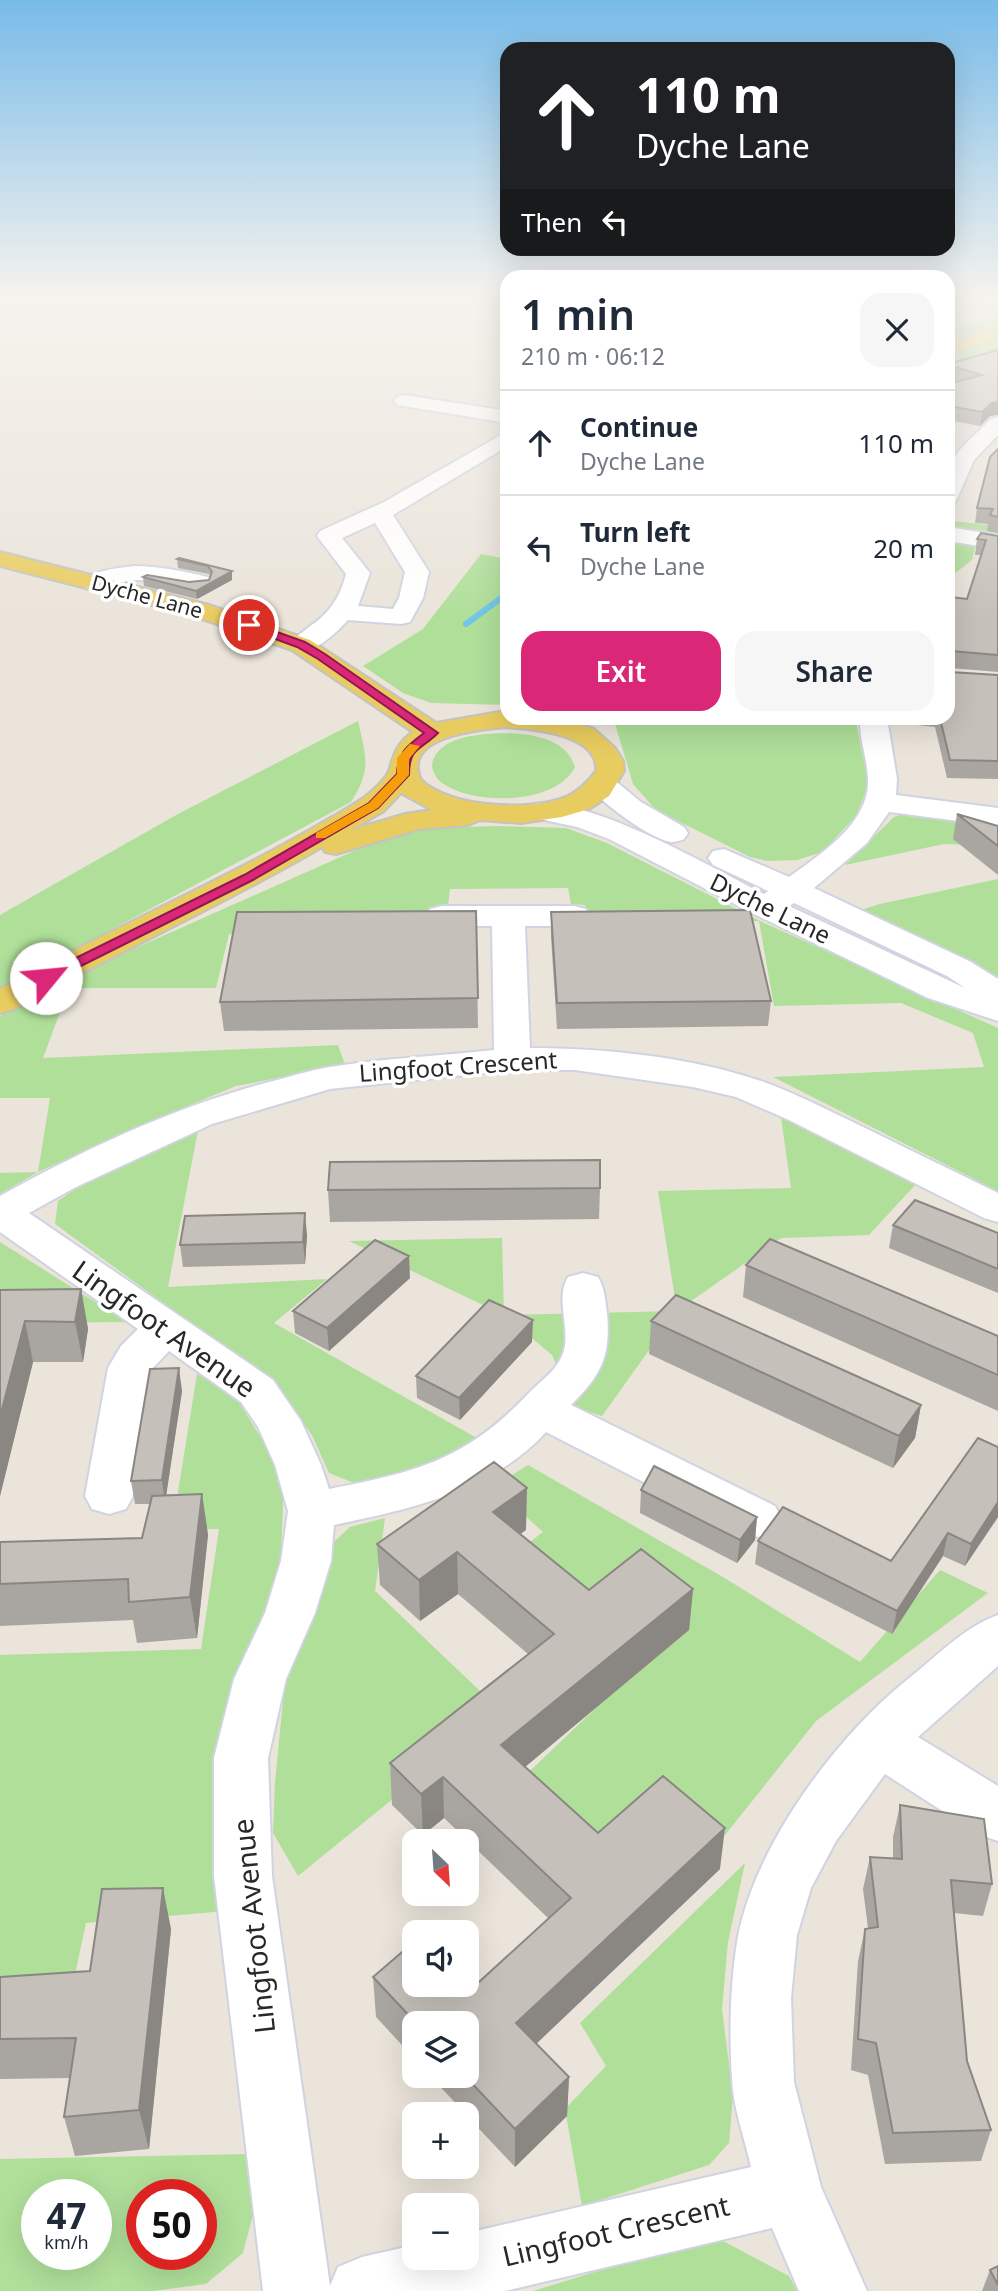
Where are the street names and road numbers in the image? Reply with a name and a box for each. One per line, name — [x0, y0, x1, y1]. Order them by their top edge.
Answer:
street label: Dyche Lane — [89, 568, 206, 624]
street label: Dyche Lane — [705, 864, 836, 951]
street label: Lingfoot Crescent — [358, 1042, 559, 1089]
street label: Lingfoot Avenue — [65, 1251, 264, 1406]
street label: Lingfoot Avenue — [223, 1817, 283, 2035]
street label: Lingfoot Crescent — [499, 2185, 733, 2275]

